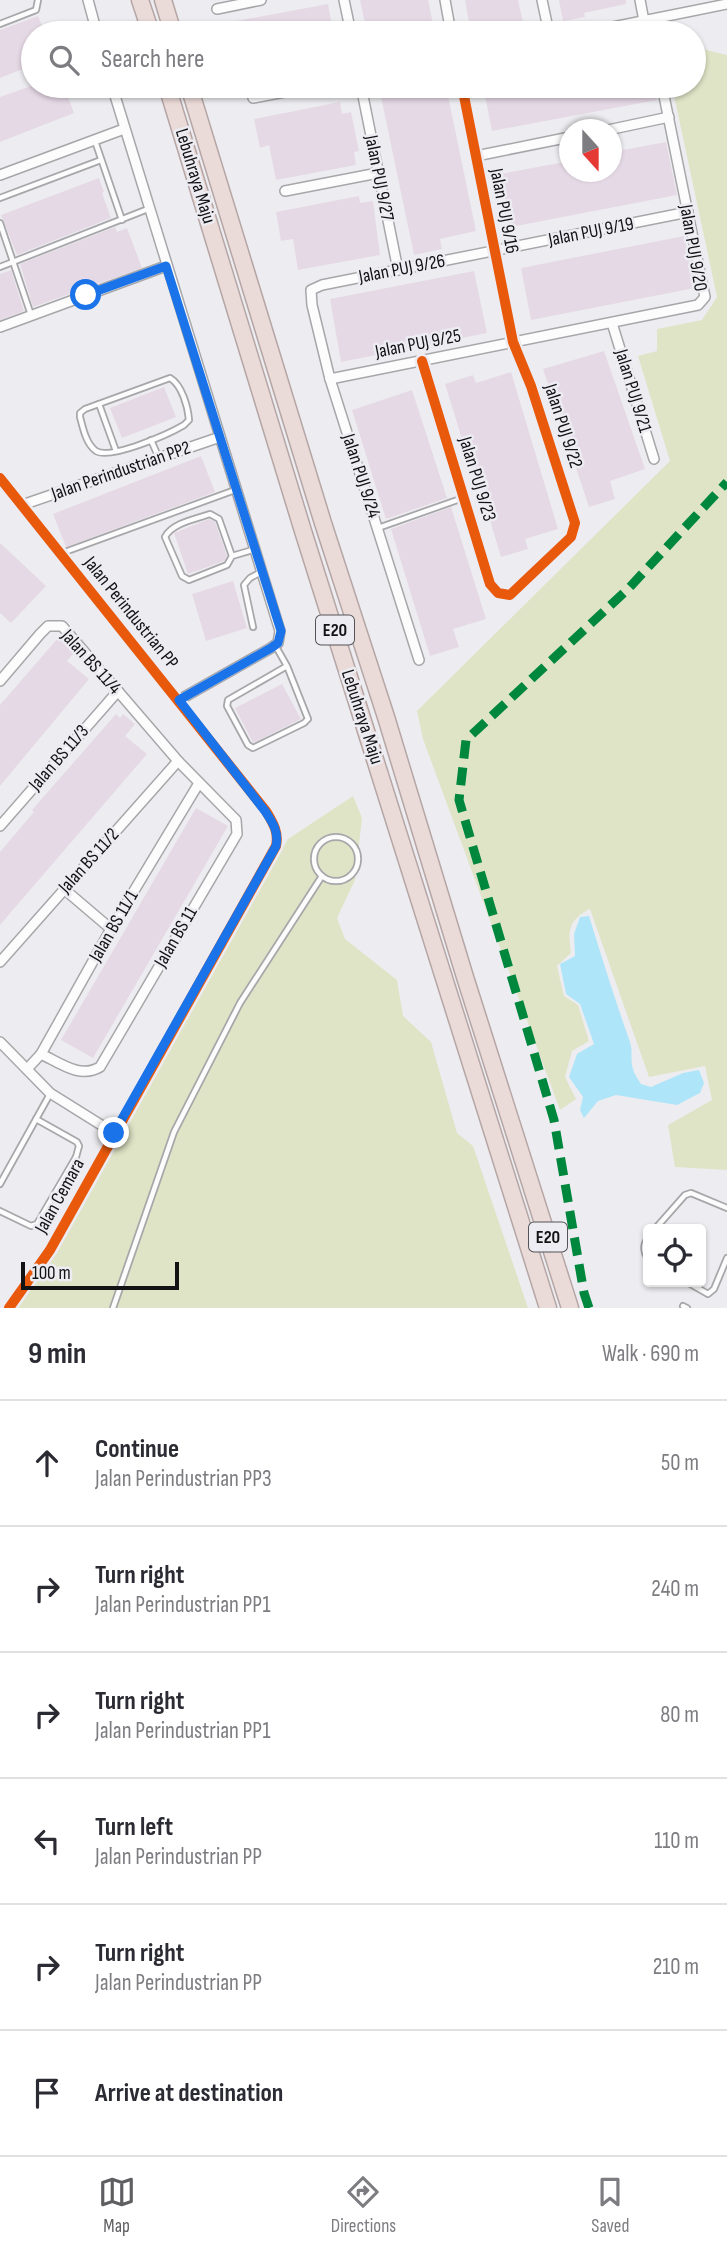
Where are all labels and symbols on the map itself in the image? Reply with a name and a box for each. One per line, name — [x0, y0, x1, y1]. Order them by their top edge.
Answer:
north arrow — [559, 119, 622, 182]
street label: Lebuhraya Maju — [170, 126, 220, 226]
street label: Jalan PUJ 9/27 — [359, 132, 399, 223]
street label: Jalan PUJ 9/16 — [484, 165, 524, 256]
street label: Jalan PUJ 9/20 — [674, 202, 712, 293]
street label: Jalan PUJ 9/19 — [545, 212, 636, 252]
street label: Jalan PUJ 9/26 — [356, 249, 447, 289]
route start — [70, 279, 101, 310]
street label: Jalan PUJ 9/25 — [372, 324, 463, 364]
street label: Jalan PUJ 9/21 — [609, 346, 657, 436]
street label: Jalan PUJ 9/22 — [538, 380, 587, 471]
street label: Jalan PUJ 9/24 — [336, 430, 385, 521]
street label: Jalan PUJ 9/23 — [453, 433, 501, 524]
street label: Jalan Perindustrian PP2 — [47, 436, 194, 506]
street label: Jalan Perindustrian PP — [78, 551, 183, 674]
road number: E20 — [316, 616, 354, 644]
street label: Jalan BS 11/4 — [55, 624, 126, 699]
street label: Lebuhraya Maju — [336, 667, 388, 767]
street label: Jalan BS 11/3 — [23, 720, 94, 796]
street label: Jalan BS 11/2 — [53, 824, 124, 899]
street label: Jalan BS 11/1 — [84, 886, 144, 967]
street label: Jalan BS 11 — [149, 902, 203, 972]
route end — [98, 1117, 129, 1148]
street label: Jalan Cemara — [30, 1155, 90, 1238]
road number: E20 — [529, 1222, 567, 1252]
scale bar — [21, 1259, 178, 1291]

